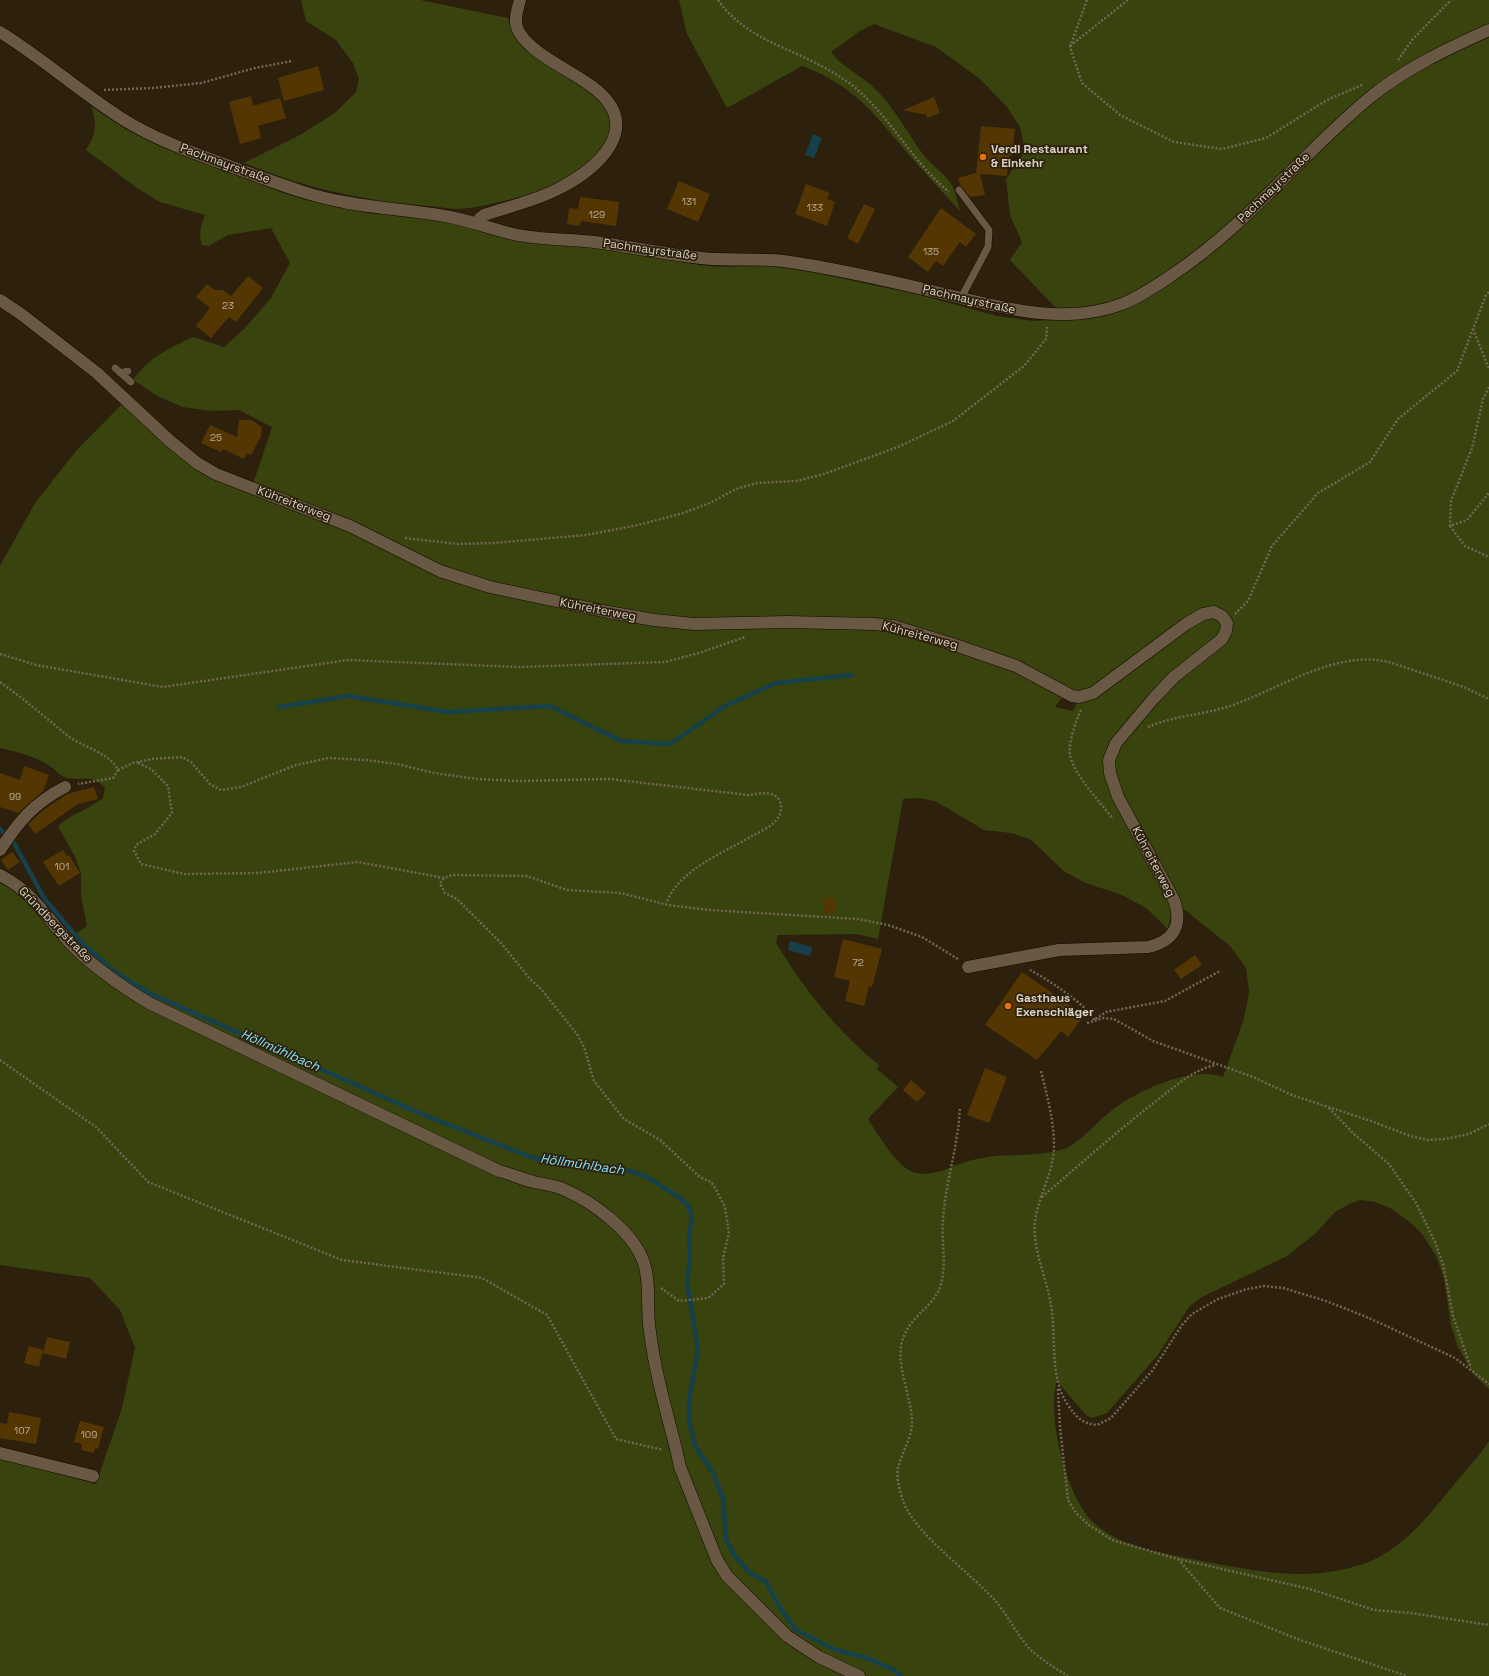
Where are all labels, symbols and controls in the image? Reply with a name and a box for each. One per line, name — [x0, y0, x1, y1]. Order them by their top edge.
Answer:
street label: Pachmayrstraße — [178, 141, 272, 187]
place label: Verdi Restaurant & Einkehr — [991, 143, 1088, 171]
street label: Pachmayrstraße — [1235, 150, 1313, 226]
marker: Verdi Restaurant & Einkehr — [978, 152, 988, 162]
house number: 131 — [682, 196, 696, 208]
house number: 133 — [807, 202, 823, 214]
house number: 129 — [589, 209, 605, 221]
street label: Pachmayrstraße — [602, 236, 698, 264]
house number: 135 — [923, 246, 939, 258]
street label: Pachmayrstraße — [921, 282, 1017, 318]
house number: 23 — [222, 300, 234, 312]
house number: 25 — [210, 432, 222, 444]
street label: Kühreiterweg — [255, 483, 333, 525]
street label: Kühreiterweg — [559, 596, 637, 624]
street label: Kühreiterweg — [881, 619, 959, 653]
house number: 99 — [9, 791, 21, 803]
street label: Kühreiterweg — [1128, 824, 1178, 900]
house number: 101 — [55, 861, 69, 873]
street label: Gründbergstraße — [15, 884, 95, 966]
house number: 72 — [852, 957, 864, 969]
place label: Gasthaus Exenschläger — [1016, 992, 1094, 1020]
marker: Gasthaus Exenschläger — [1003, 1001, 1013, 1011]
water label: Höllmühlbach — [238, 1027, 322, 1075]
water label: Höllmühlbach — [539, 1151, 625, 1179]
house number: 107 — [14, 1425, 30, 1437]
house number: 109 — [81, 1429, 97, 1441]

